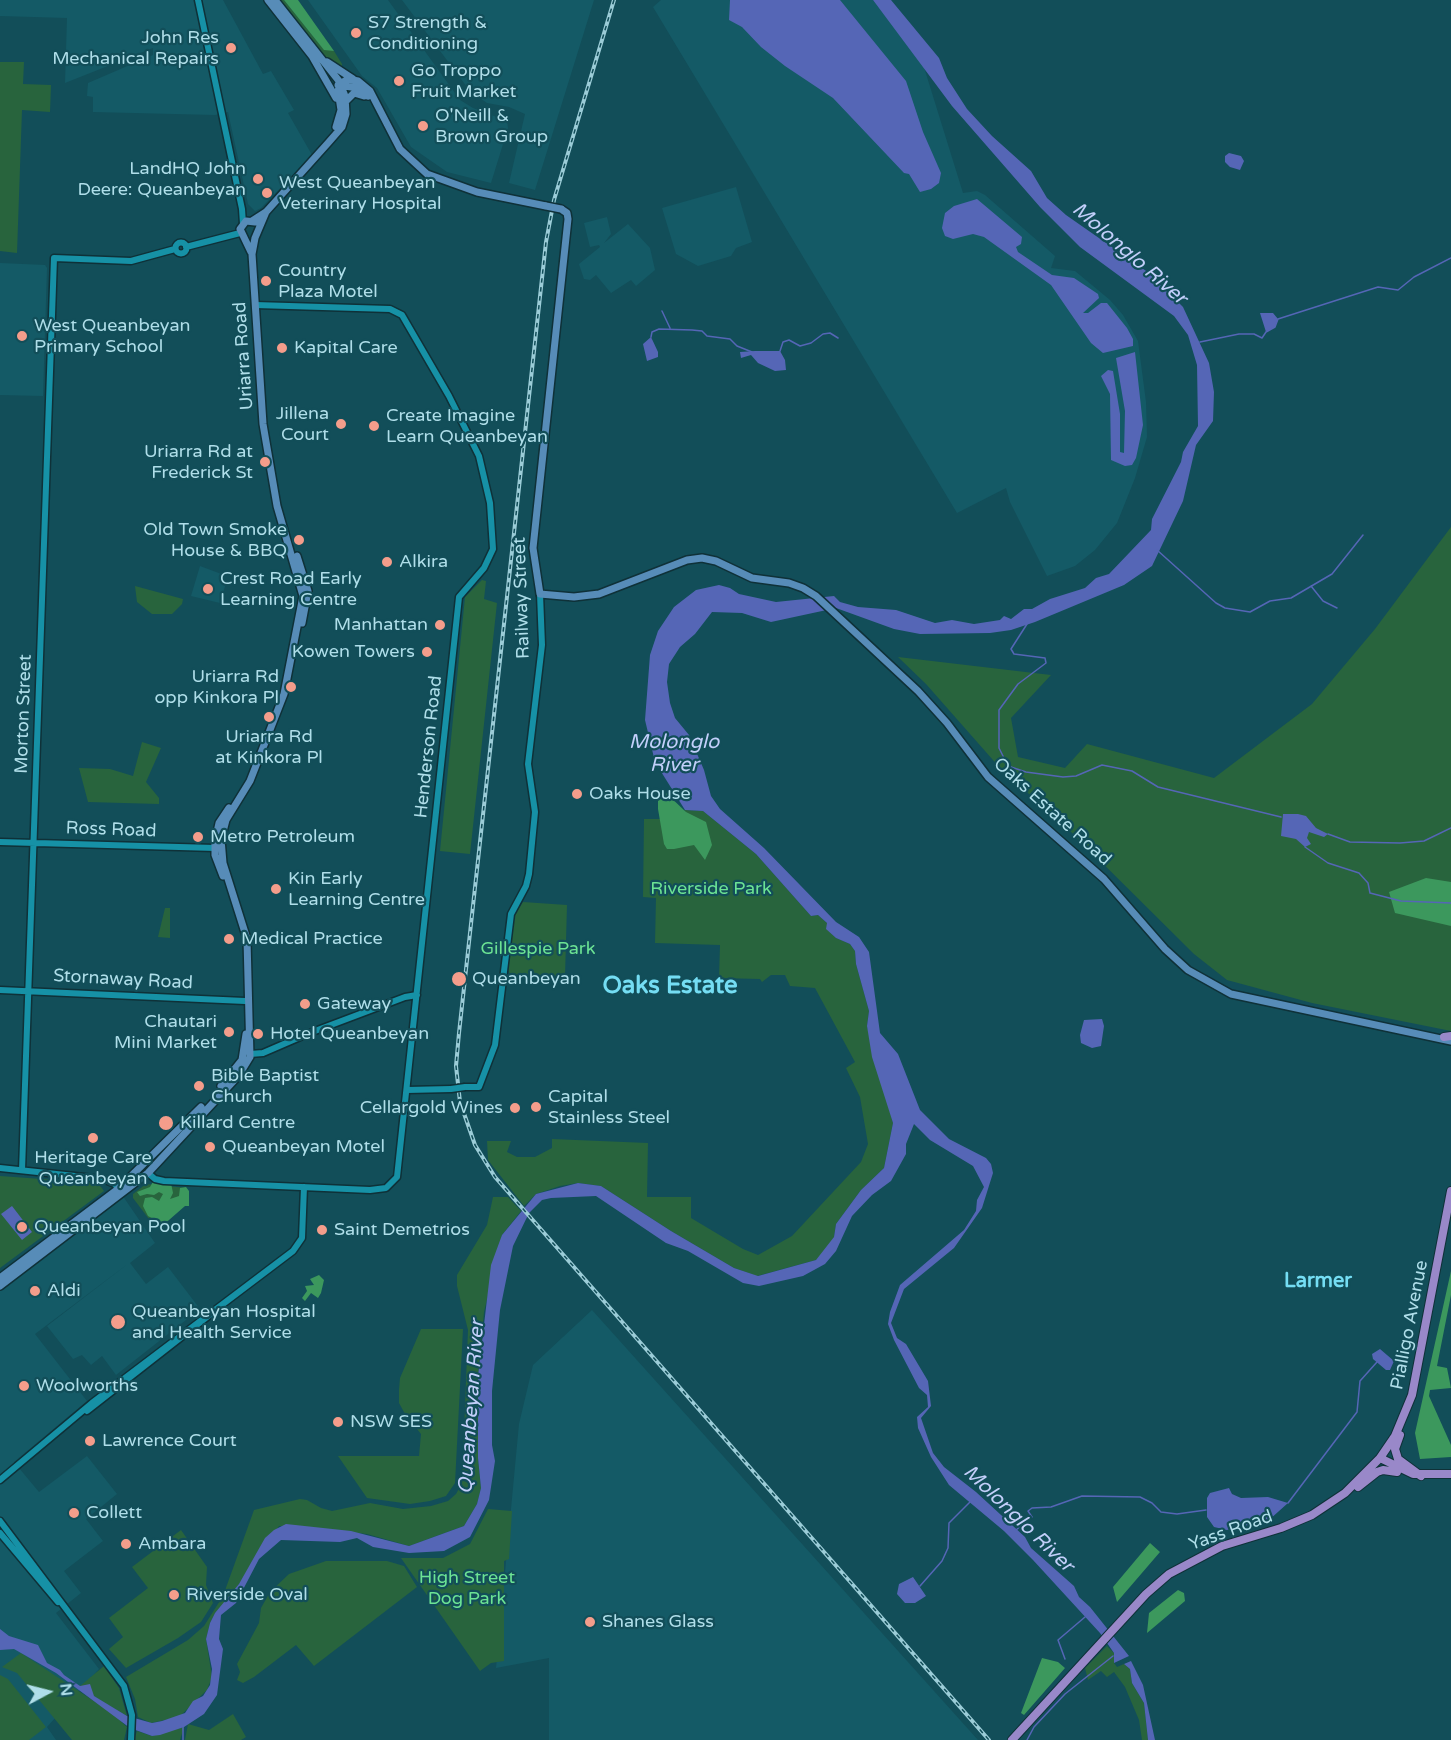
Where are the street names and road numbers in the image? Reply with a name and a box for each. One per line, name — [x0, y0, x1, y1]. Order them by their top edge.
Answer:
street label: Uriarra Road — [229, 301, 259, 411]
street label: Railway Street — [509, 537, 535, 659]
street label: Morton Street — [11, 654, 37, 774]
street label: Henderson Road — [411, 675, 447, 819]
street label: Oaks Estate Road — [989, 753, 1115, 871]
street label: Ross Road — [65, 818, 157, 842]
street label: Stornaway Road — [53, 966, 193, 994]
street label: Pialligo Avenue — [1387, 1258, 1433, 1392]
street label: Yass Road — [1186, 1506, 1276, 1556]

